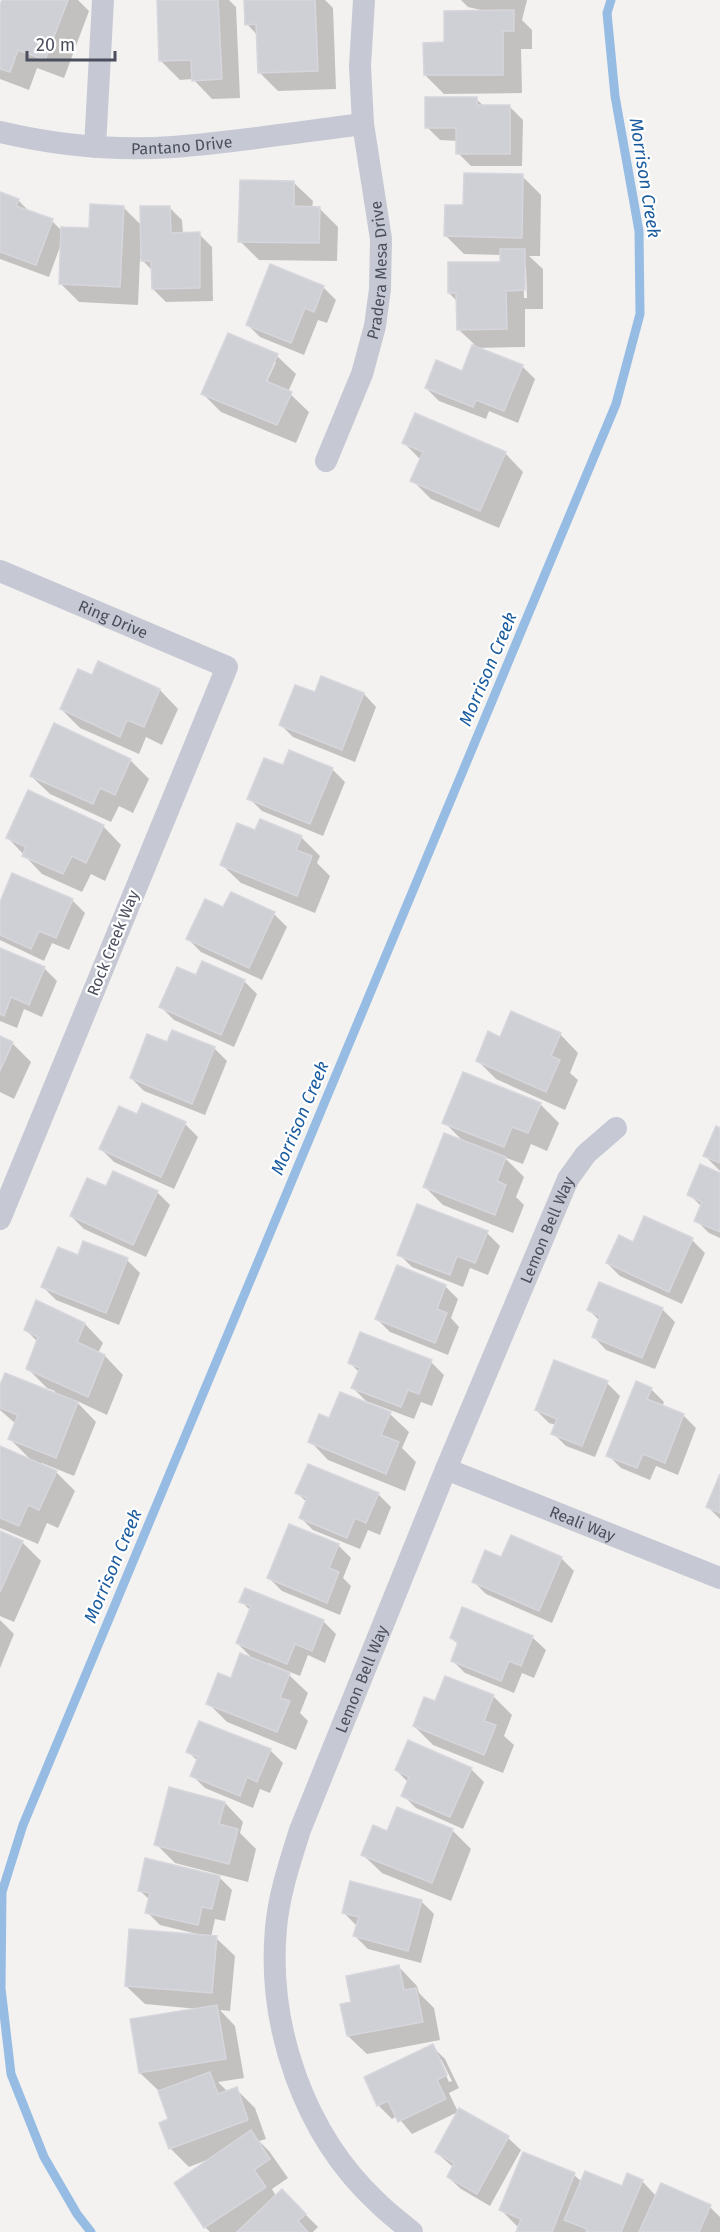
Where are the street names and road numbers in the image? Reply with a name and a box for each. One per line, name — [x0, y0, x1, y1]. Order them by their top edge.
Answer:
street label: Pantano Drive — [131, 132, 233, 158]
street label: Pradera Mesa Drive — [362, 200, 391, 342]
street label: Ring Drive — [76, 596, 151, 642]
street label: Rock Creek Way — [83, 887, 143, 999]
street label: Lemon Bell Way — [516, 1173, 578, 1286]
street label: Reali Way — [547, 1502, 618, 1545]
street label: Lemon Bell Way — [331, 1622, 391, 1735]

